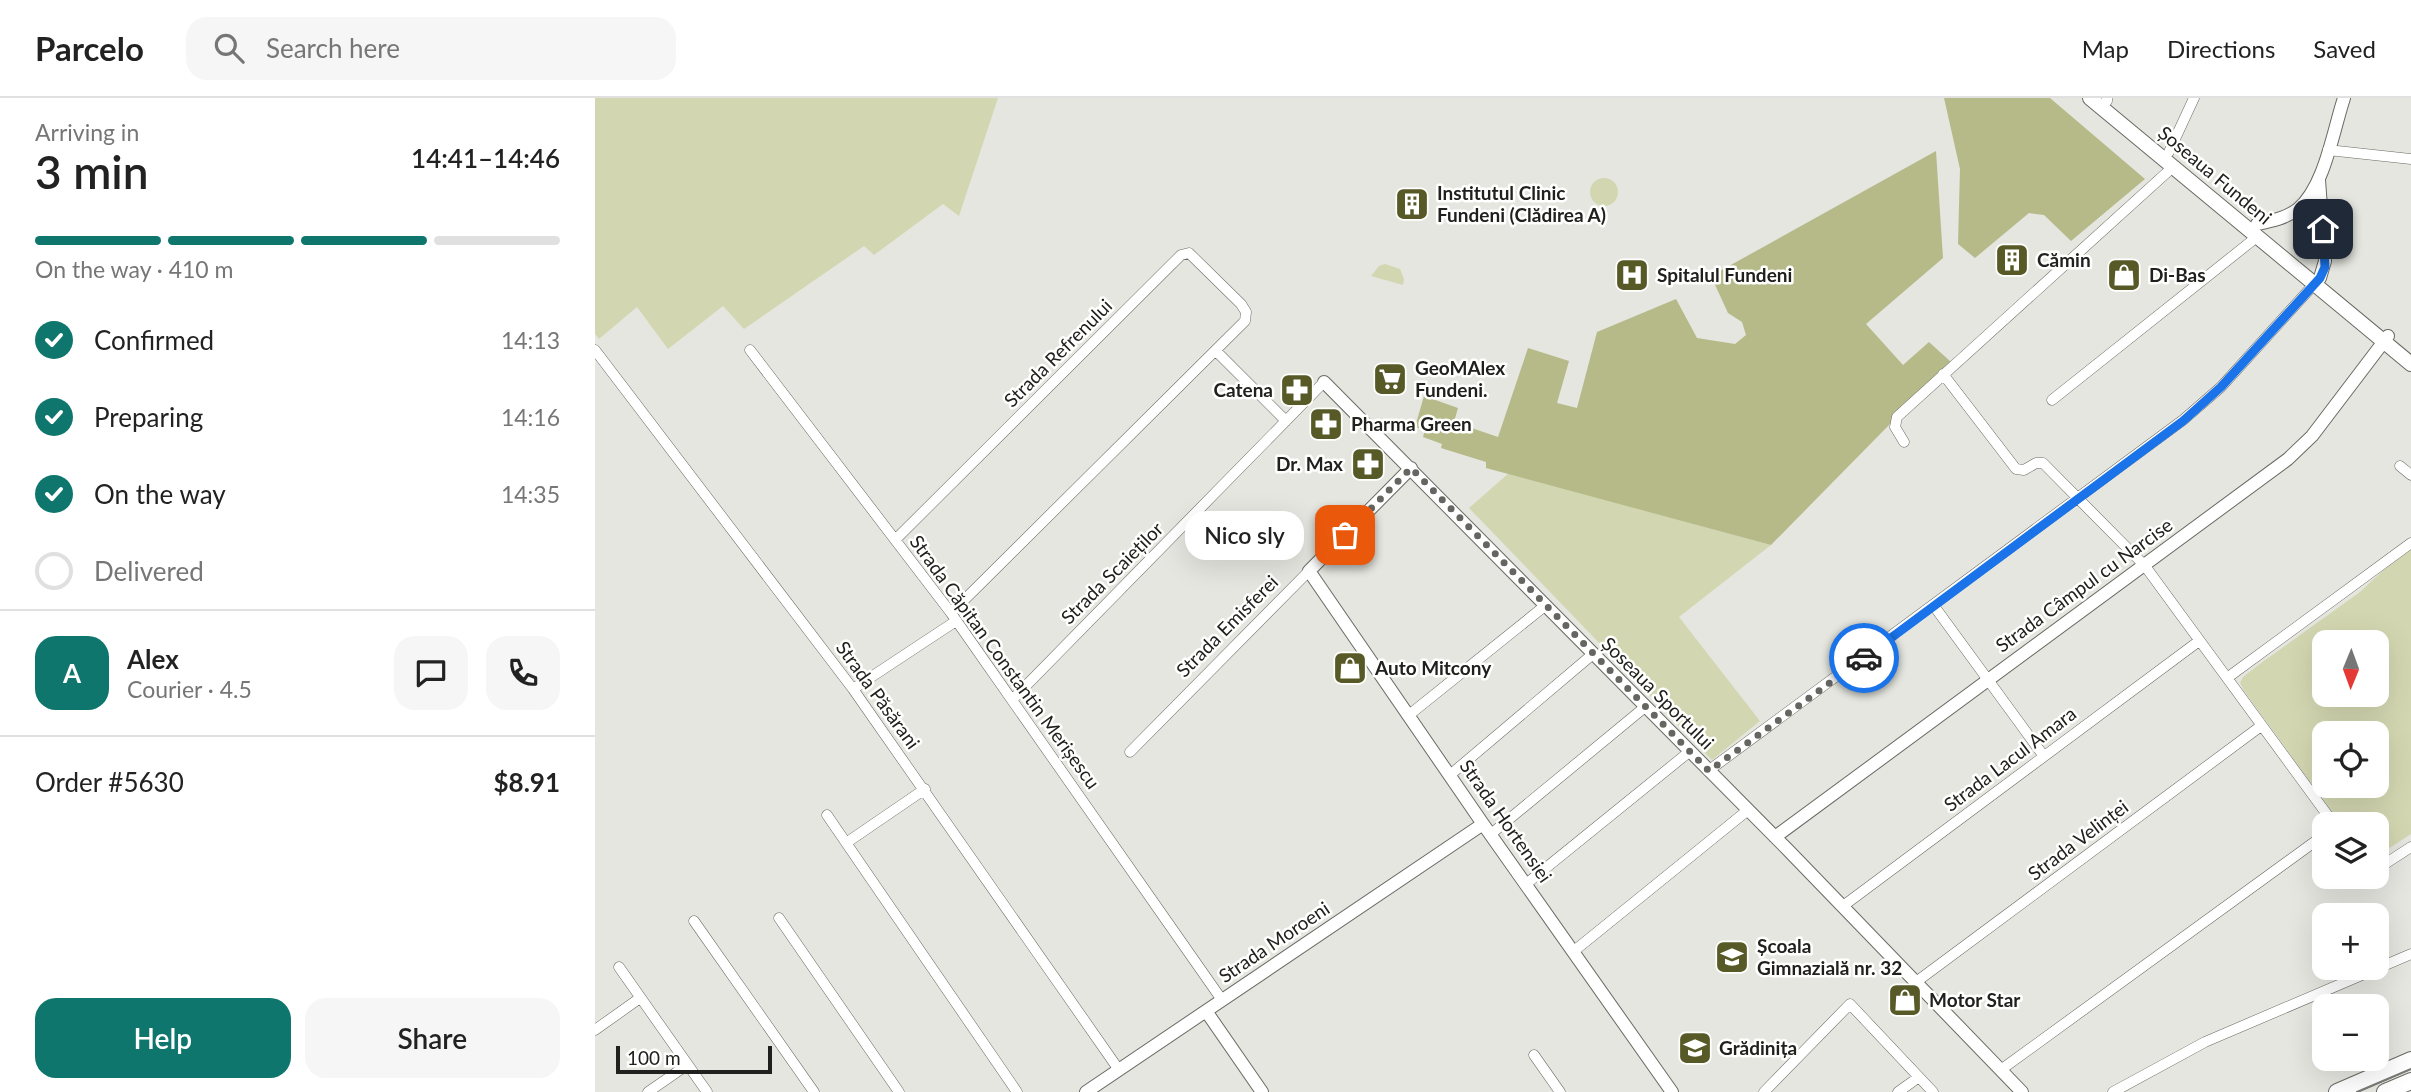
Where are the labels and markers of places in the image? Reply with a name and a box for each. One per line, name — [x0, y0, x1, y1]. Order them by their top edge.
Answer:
place label: Institutul Clinic Fundeni (Clădirea A) — [1437, 181, 1606, 226]
building icon: Institutul Clinic Fundeni (Clădirea A) — [1393, 185, 1431, 223]
pin — [2293, 199, 2353, 259]
building icon: Cămin — [1993, 241, 2031, 279]
place label: Cămin — [2037, 248, 2091, 271]
hospital icon: Spitalul Fundeni — [1613, 256, 1651, 294]
shop icon: Di-Bas — [2105, 256, 2143, 294]
place label: Spitalul Fundeni — [1657, 263, 1792, 286]
place label: Di-Bas — [2149, 263, 2206, 286]
place label: GeoMAlex Fundeni. — [1415, 356, 1505, 401]
supermarket icon: GeoMAlex Fundeni. — [1371, 360, 1409, 398]
pharmacy icon: Catena — [1278, 371, 1316, 409]
place label: Catena — [1213, 378, 1273, 401]
pharmacy icon: Pharma Green — [1307, 405, 1345, 443]
place label: Pharma Green — [1351, 412, 1472, 435]
pharmacy icon: Dr. Max — [1349, 445, 1387, 483]
place label: Dr. Max — [1276, 452, 1343, 475]
pin — [1315, 505, 1375, 565]
callout: Nico sly — [1184, 510, 1303, 560]
shop icon: Auto Mitcony — [1331, 649, 1369, 687]
place label: Auto Mitcony — [1374, 656, 1492, 679]
place label: Școala Gimnazială nr. 32 — [1757, 934, 1902, 979]
school or university icon: Școala Gimnazială nr. 32 — [1713, 938, 1751, 976]
shop icon: Motor Star — [1886, 981, 1924, 1019]
place label: Motor Star — [1929, 988, 2021, 1011]
school or university icon: Grădinița — [1676, 1029, 1714, 1067]
place label: Grădinița — [1719, 1036, 1797, 1059]

